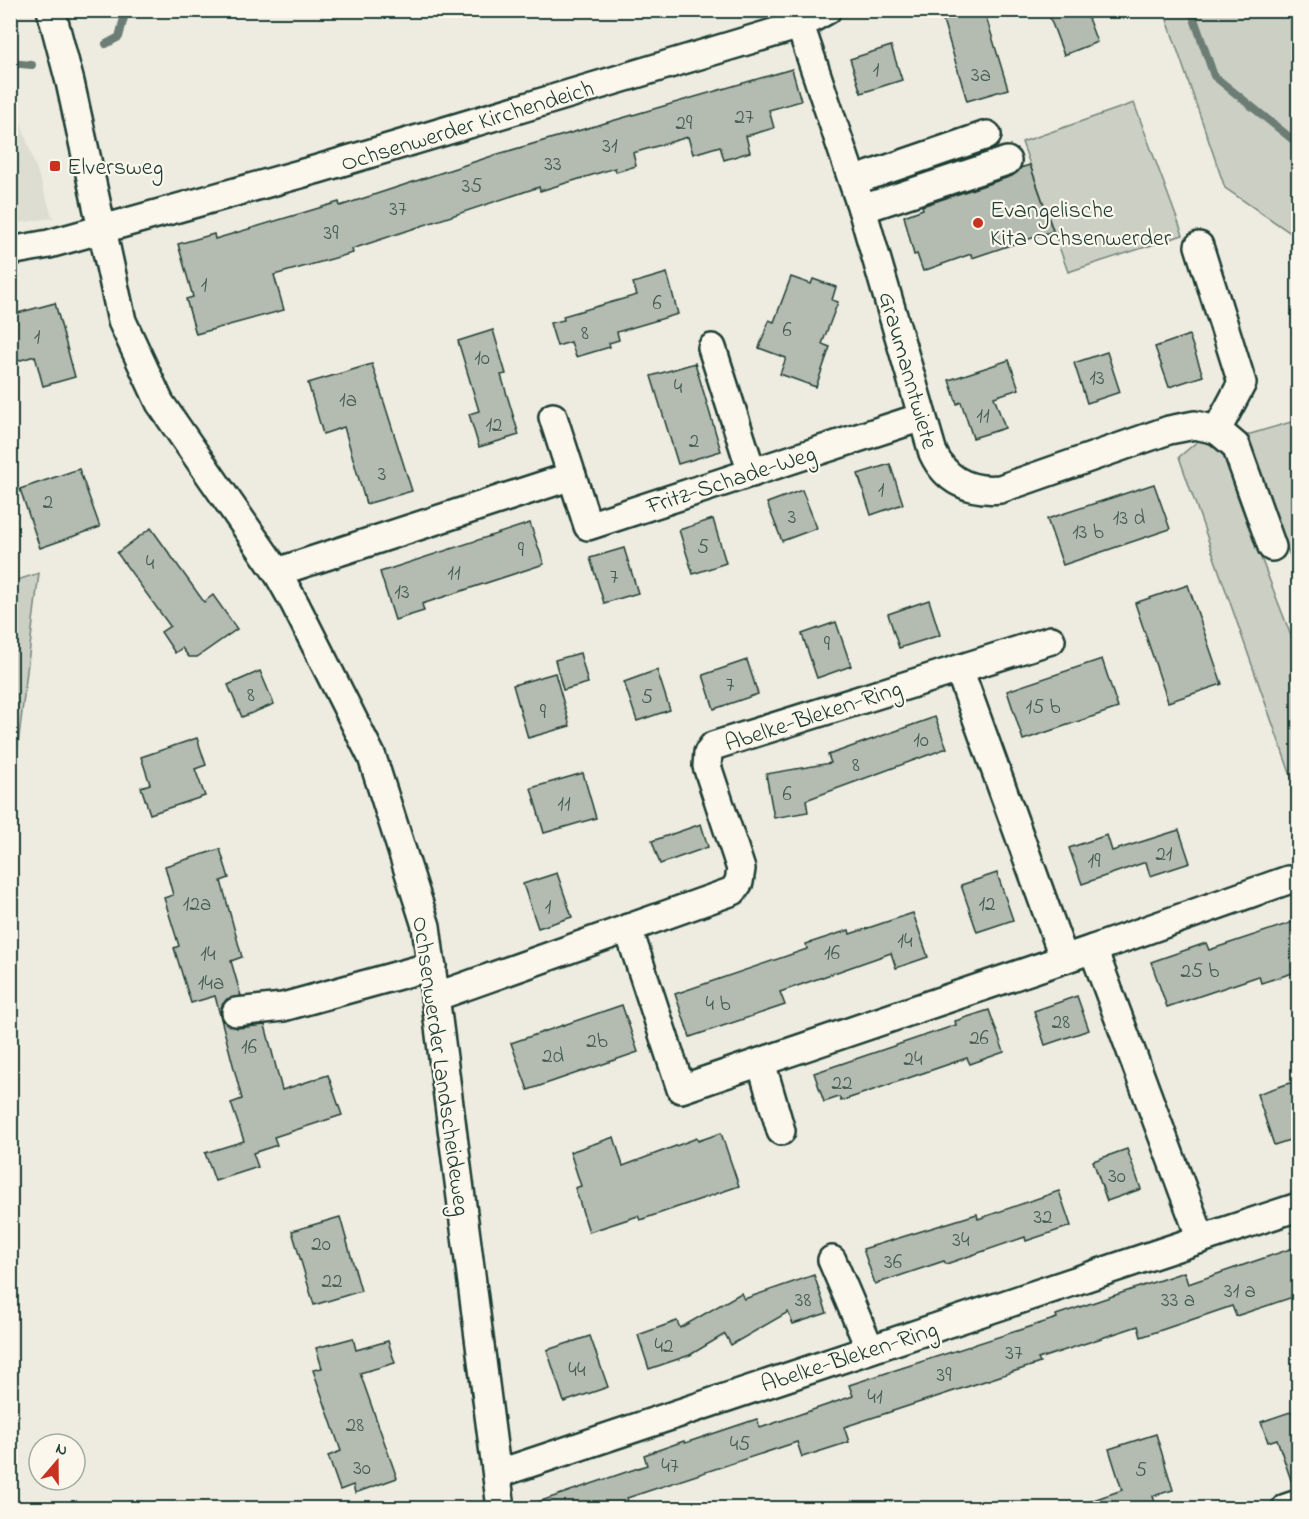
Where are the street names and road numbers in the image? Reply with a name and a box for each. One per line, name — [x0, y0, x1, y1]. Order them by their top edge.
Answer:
street label: Ochsenwerder Kirchendeich — [337, 72, 599, 183]
street label: Graumanntwiete — [867, 288, 946, 454]
street label: Fritz-Schade-Weg — [642, 437, 821, 526]
street label: Abelke-Bleken-Ring — [721, 672, 907, 763]
street label: Ochsenwerder Landscheideweg — [401, 914, 478, 1218]
street label: Abelke-Bleken-Ring — [757, 1313, 943, 1404]

